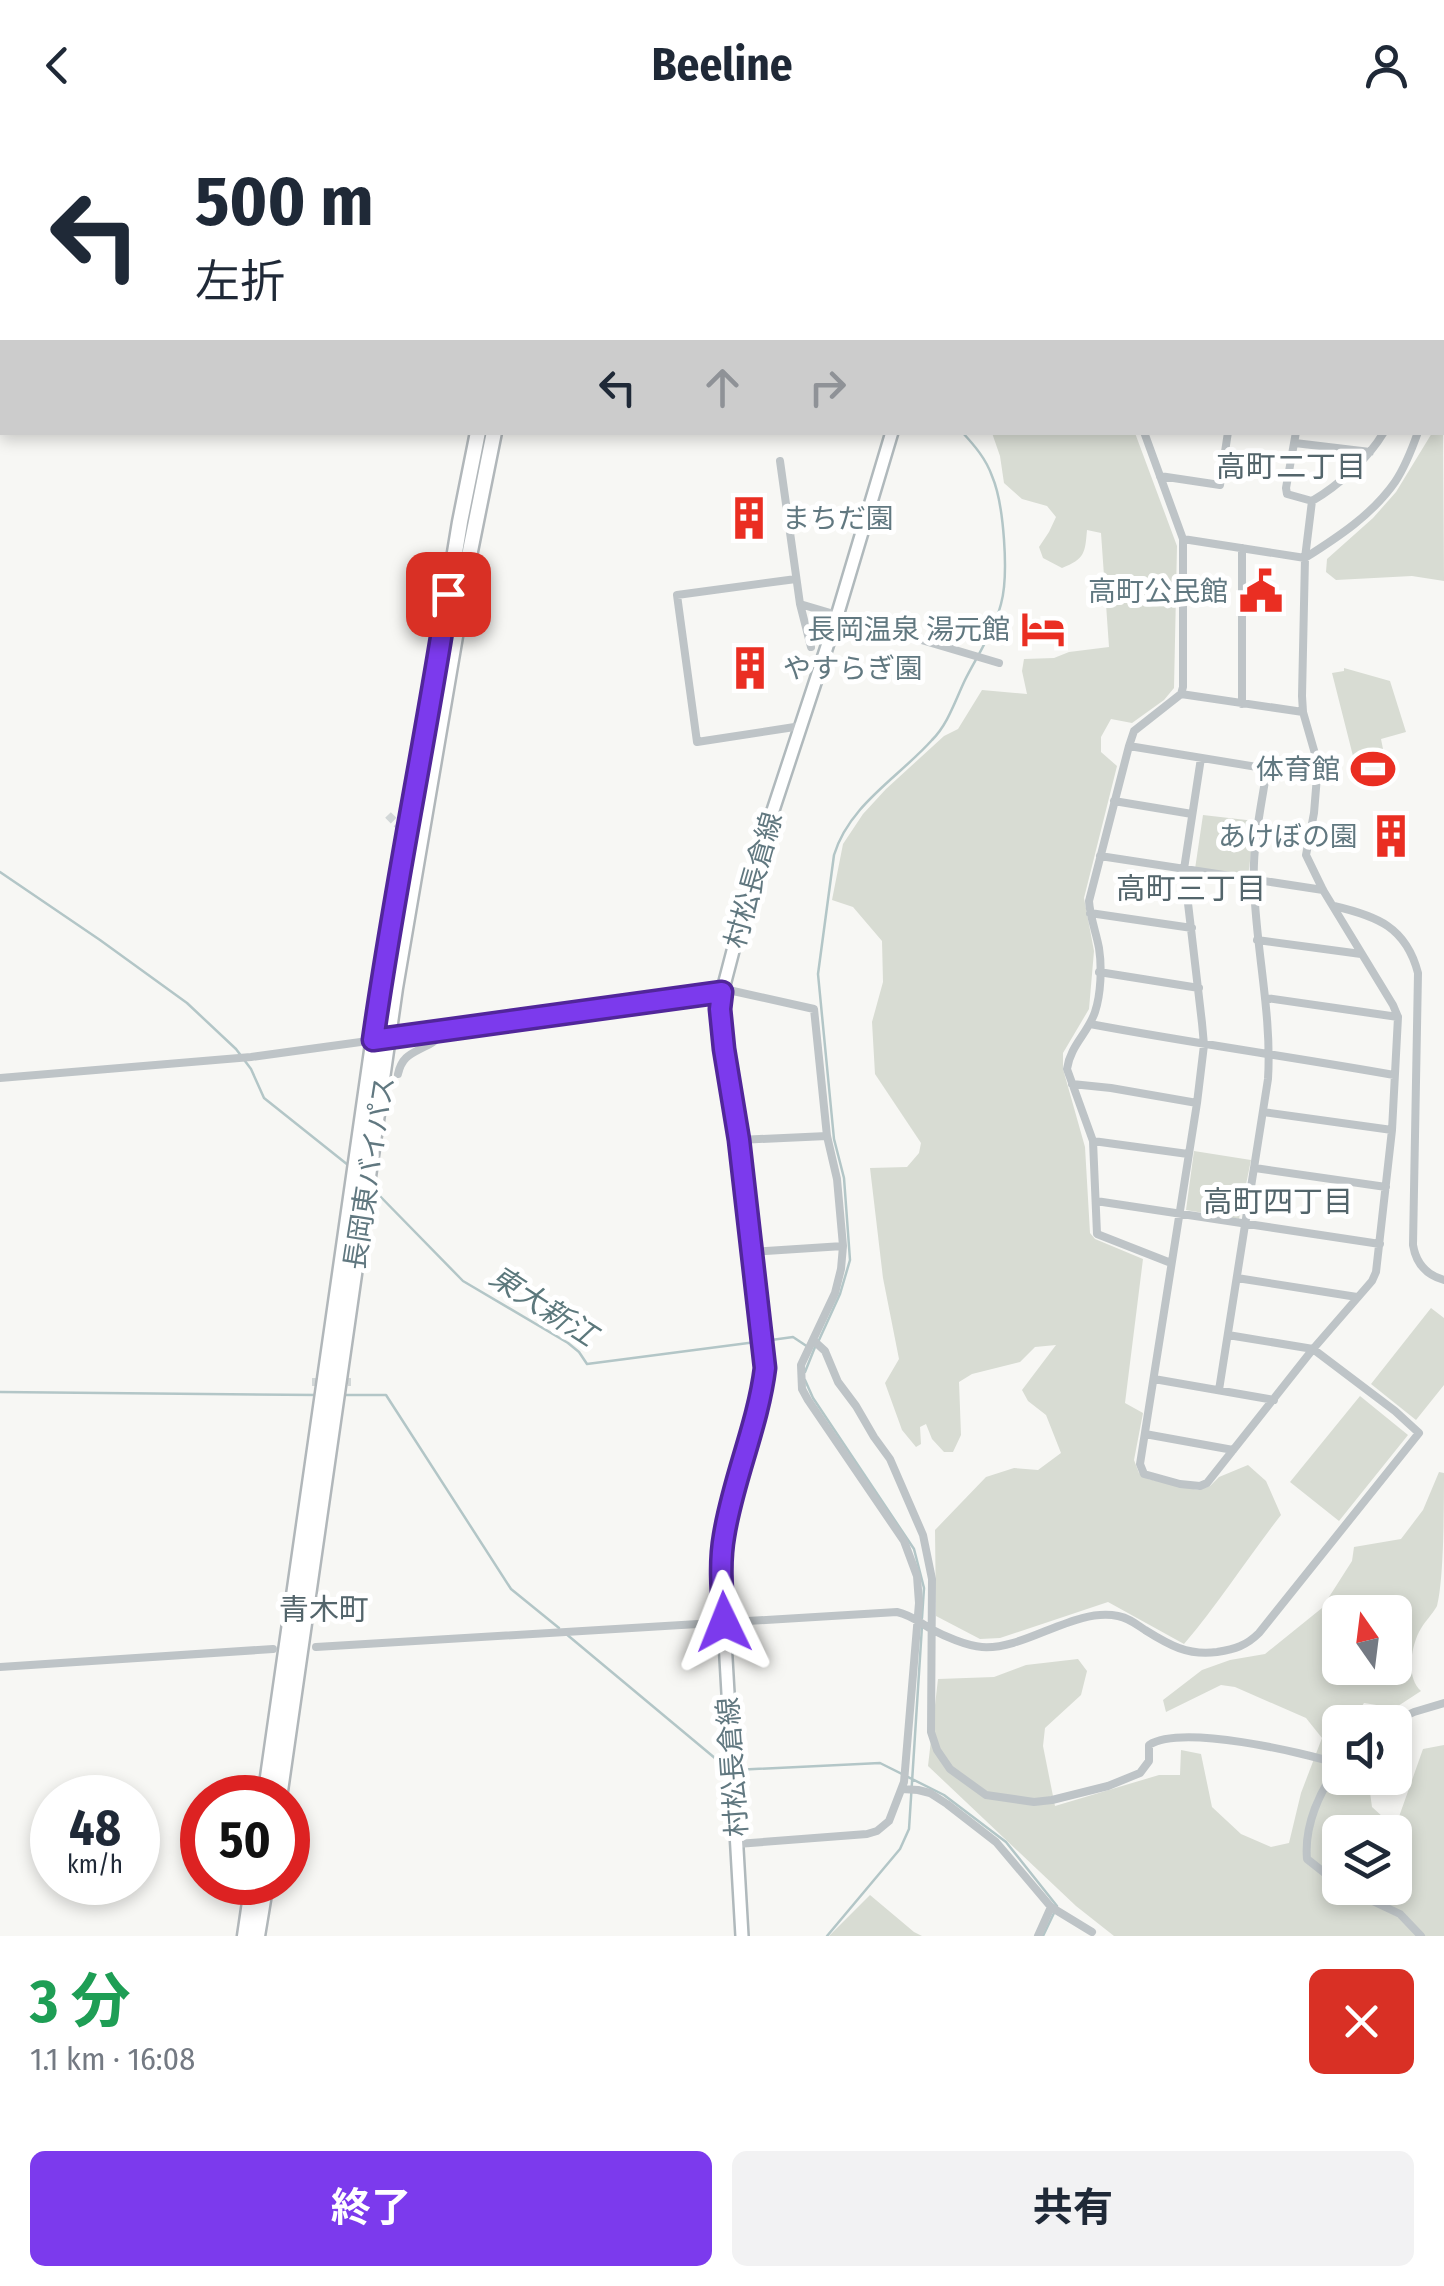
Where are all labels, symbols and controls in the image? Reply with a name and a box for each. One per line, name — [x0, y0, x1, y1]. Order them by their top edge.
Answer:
icon: back — [30, 38, 85, 93]
text: Beeline — [651, 38, 793, 92]
icon: person — [1359, 38, 1414, 93]
text: 500 m — [195, 160, 374, 244]
icon: left — [30, 170, 160, 300]
text: 左折 — [195, 255, 285, 309]
icon: left — [590, 360, 645, 415]
icon: ahead — [695, 360, 750, 415]
icon: right — [800, 360, 855, 415]
district label: 高町二丁目 — [1216, 449, 1366, 485]
building icon: まちだ園 — [725, 494, 773, 542]
place label: まちだ園 — [782, 502, 894, 535]
pin — [406, 552, 491, 637]
icon: arrive — [421, 567, 476, 622]
public building icon: 高町公民館 — [1237, 567, 1285, 615]
place label: 高町公民館 — [1088, 575, 1228, 608]
hotel icon: 長岡温泉 湯元館 — [1019, 605, 1067, 653]
place label: 長岡温泉 湯元館 — [807, 613, 1010, 646]
building icon: やすらぎ園 — [726, 644, 774, 692]
place label: やすらぎ園 — [783, 652, 923, 685]
sports icon: 体育館 — [1349, 745, 1397, 793]
place label: 体育館 — [1256, 753, 1340, 786]
street label: 村松長倉線 — [718, 808, 789, 952]
building icon: あけぼの園 — [1367, 812, 1415, 860]
place label: あけぼの園 — [1218, 820, 1358, 853]
district label: 高町三丁目 — [1116, 871, 1266, 907]
street label: 長岡東バイパス — [338, 1074, 401, 1272]
district label: 高町四丁目 — [1203, 1184, 1353, 1220]
water label: 東大新江 — [483, 1258, 606, 1355]
position arrow — [672, 1570, 776, 1674]
district label: 青木町 — [279, 1592, 369, 1628]
north arrow — [1322, 1595, 1412, 1685]
map controls — [1322, 1595, 1412, 1905]
street label: 村松長倉線 — [711, 1696, 754, 1838]
button: sound — [1322, 1705, 1412, 1795]
speed limit sign: 50 — [180, 1775, 310, 1905]
text: 48 — [69, 1798, 121, 1858]
button: layers — [1322, 1815, 1412, 1905]
text: km/h — [67, 1850, 123, 1880]
text: 3 分 — [30, 1966, 131, 2038]
button: close — [1309, 1969, 1414, 2074]
text: 1.1 km · 16:08 — [30, 2040, 195, 2078]
button: 終了 — [30, 2151, 712, 2266]
button: 共有 — [732, 2151, 1414, 2266]

